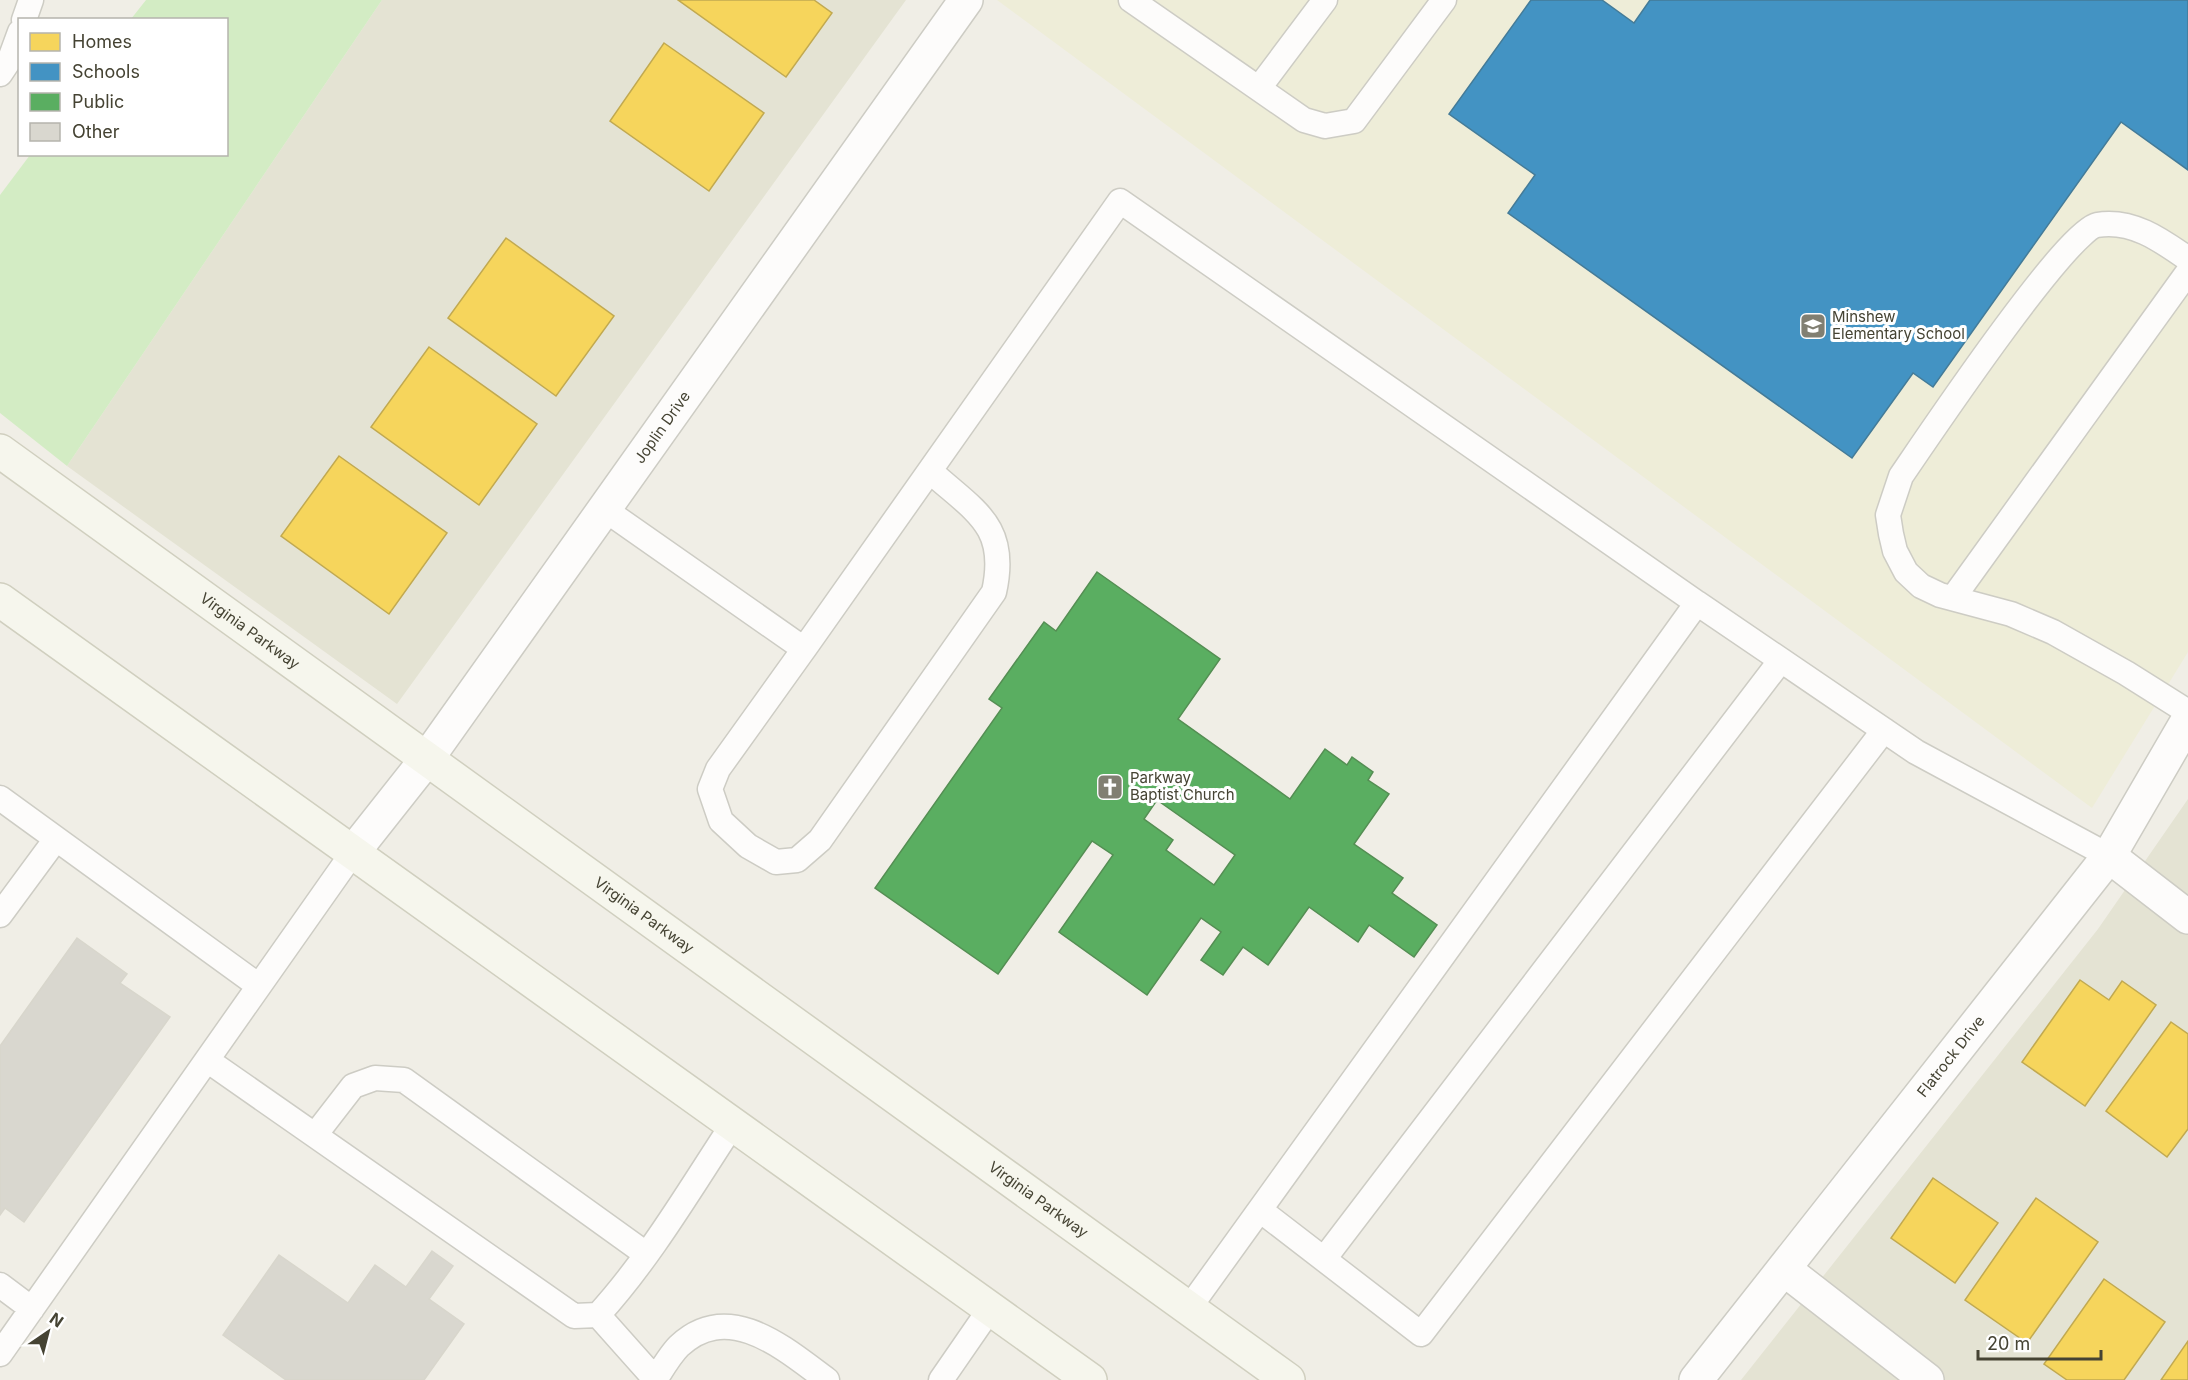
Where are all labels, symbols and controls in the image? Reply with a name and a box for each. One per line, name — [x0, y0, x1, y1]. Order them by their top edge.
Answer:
legend — [18, 18, 228, 156]
text: Homes — [72, 31, 132, 52]
text: Schools — [72, 61, 140, 82]
text: Public — [72, 91, 124, 112]
text: Other — [72, 121, 120, 142]
place label: Minshew Elementary School — [1832, 307, 1965, 343]
school or university icon: Minshew Elementary School — [1798, 311, 1828, 341]
street label: Joplin Drive — [630, 387, 694, 467]
street label: Virginia Parkway — [196, 588, 304, 673]
place label: Parkway Baptist Church — [1130, 768, 1235, 804]
church icon: Parkway Baptist Church — [1095, 772, 1125, 802]
street label: Virginia Parkway — [591, 873, 698, 958]
street label: Flatrock Drive — [1913, 1012, 1989, 1101]
street label: Virginia Parkway — [985, 1157, 1092, 1242]
north arrow — [18, 1302, 78, 1362]
text: N — [46, 1308, 67, 1331]
scale bar — [1978, 1323, 2101, 1361]
text: 20 m — [1987, 1333, 2030, 1354]

